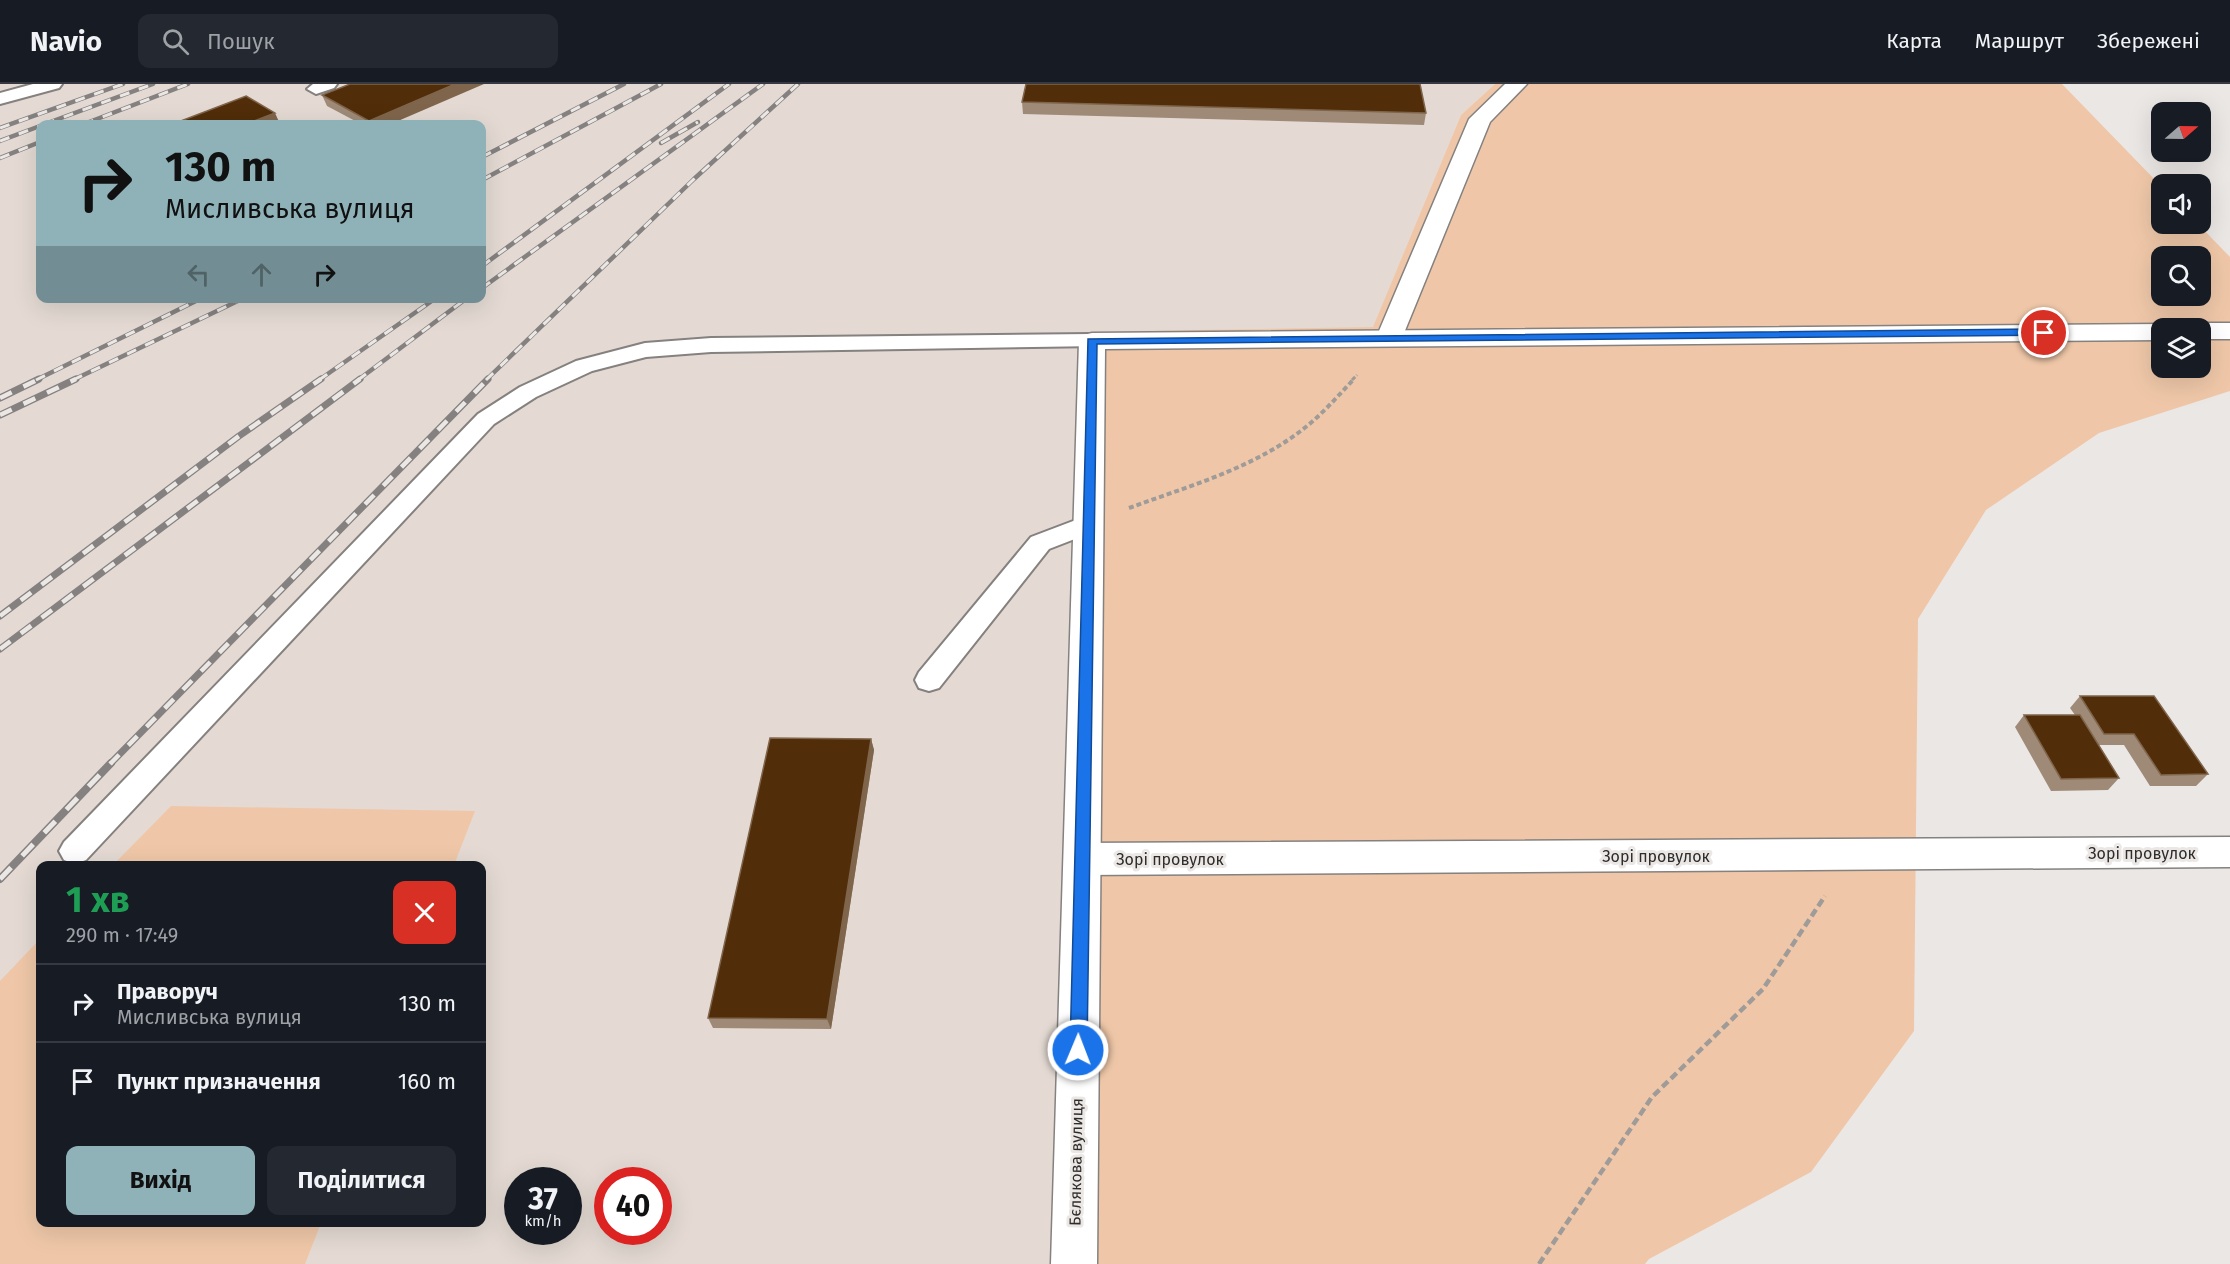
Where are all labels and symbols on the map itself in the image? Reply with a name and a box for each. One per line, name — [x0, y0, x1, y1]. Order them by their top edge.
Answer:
north arrow — [2151, 102, 2211, 162]
pin — [2018, 307, 2069, 358]
street label: Зорі провулок — [2088, 844, 2196, 863]
street label: Зорі провулок — [1602, 847, 1710, 866]
street label: Зорі провулок — [1116, 850, 1224, 869]
position arrow — [1046, 1018, 1110, 1082]
street label: Бєлякова вулиця — [1065, 1098, 1087, 1226]
speed limit sign: 40 — [594, 1167, 672, 1245]

